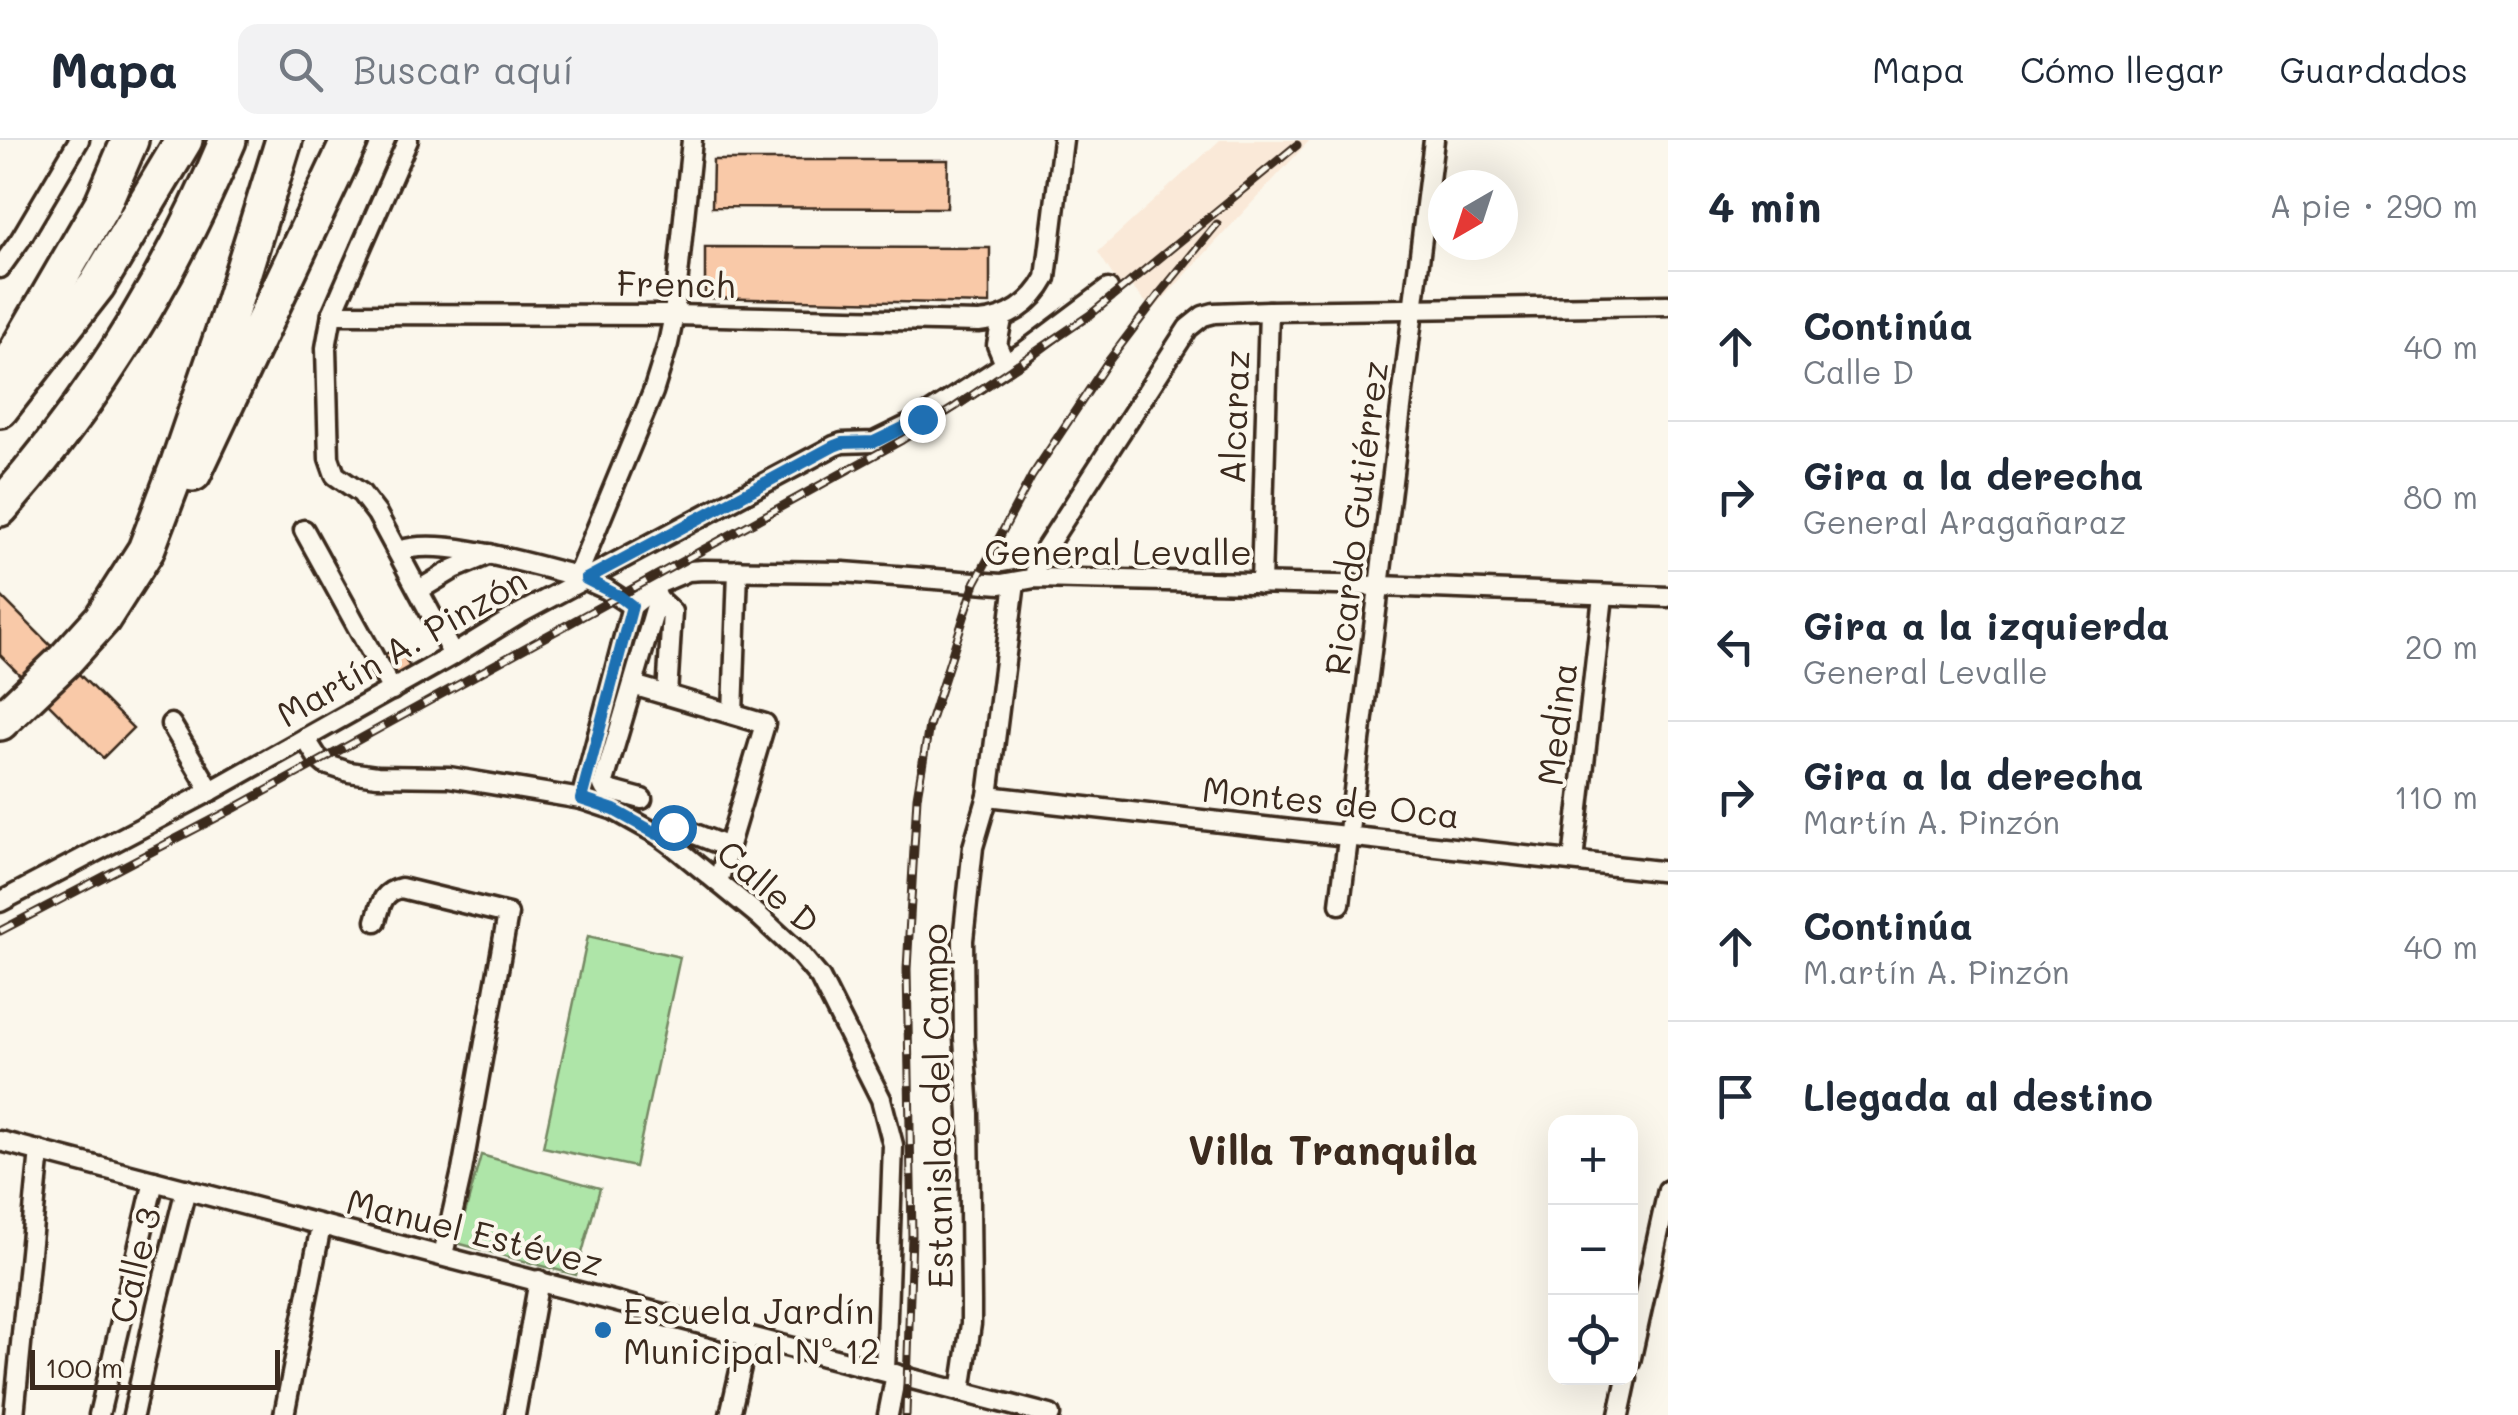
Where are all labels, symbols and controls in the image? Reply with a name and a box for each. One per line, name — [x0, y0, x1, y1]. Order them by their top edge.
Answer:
search box — [238, 24, 938, 114]
text: Mapa — [50, 38, 178, 100]
icon: search — [273, 42, 328, 97]
text: Buscar aquí — [353, 44, 574, 94]
text: Mapa — [1872, 46, 1965, 92]
text: Cómo llegar — [2020, 46, 2225, 92]
text: Guardados — [2280, 46, 2468, 92]
north arrow — [1428, 170, 1518, 260]
text: 4 min — [1708, 178, 1821, 233]
text: A pie · 290 m — [2270, 184, 2478, 226]
street label: French — [616, 259, 736, 307]
text: Continúa — [1803, 300, 1973, 350]
icon: ahead — [1708, 319, 1763, 374]
text: 40 m — [2404, 325, 2478, 367]
street label: Alcaraz — [1208, 349, 1258, 485]
text: Calle D — [1803, 350, 1914, 392]
street label: Ricardo Gutiérrez — [1313, 358, 1397, 678]
route end — [900, 397, 946, 443]
text: Gira a la derecha — [1803, 450, 2143, 500]
icon: right — [1708, 469, 1763, 524]
text: 80 m — [2403, 475, 2478, 517]
text: General Aragañaraz — [1803, 500, 2126, 542]
street label: General Levalle — [984, 528, 1252, 574]
street label: Martín A. Pinzón — [268, 556, 534, 736]
text: Gira a la izquierda — [1803, 600, 2169, 650]
icon: left — [1708, 619, 1763, 674]
text: 20 m — [2405, 625, 2478, 667]
text: General Levalle — [1803, 650, 2048, 692]
street label: Medina — [1526, 660, 1586, 788]
text: Gira a la derecha — [1803, 750, 2143, 800]
street label: Montes de Oca — [1200, 765, 1462, 837]
icon: right — [1708, 769, 1763, 824]
text: 110 m — [2394, 775, 2478, 817]
text: Martín A. Pinzón — [1803, 800, 2060, 842]
route start — [651, 805, 697, 851]
street label: Calle D — [708, 829, 830, 943]
text: Continúa — [1803, 900, 1973, 950]
icon: ahead — [1708, 919, 1763, 974]
street label: Estanislao del Campo — [910, 923, 962, 1289]
text: 40 m — [2404, 925, 2478, 967]
text: M.artín A. Pinzón — [1803, 950, 2070, 992]
icon: arrive — [1708, 1069, 1763, 1124]
text: Llegada al destino — [1803, 1071, 2153, 1121]
map controls — [1548, 1115, 1638, 1385]
button: + — [1548, 1115, 1638, 1205]
district label: Villa Tranquila — [1188, 1123, 1478, 1175]
street label: Manuel Estévez — [342, 1177, 608, 1285]
street label: Calle 3 — [97, 1202, 171, 1328]
button: − — [1548, 1205, 1638, 1295]
place label: Escuela Jardín Municipal Nº 12 — [623, 1287, 879, 1373]
button: locate — [1548, 1295, 1638, 1385]
marker: Escuela Jardín Municipal Nº 12 — [592, 1319, 614, 1341]
scale bar — [30, 1345, 280, 1390]
text: 100 m — [45, 1349, 123, 1385]

